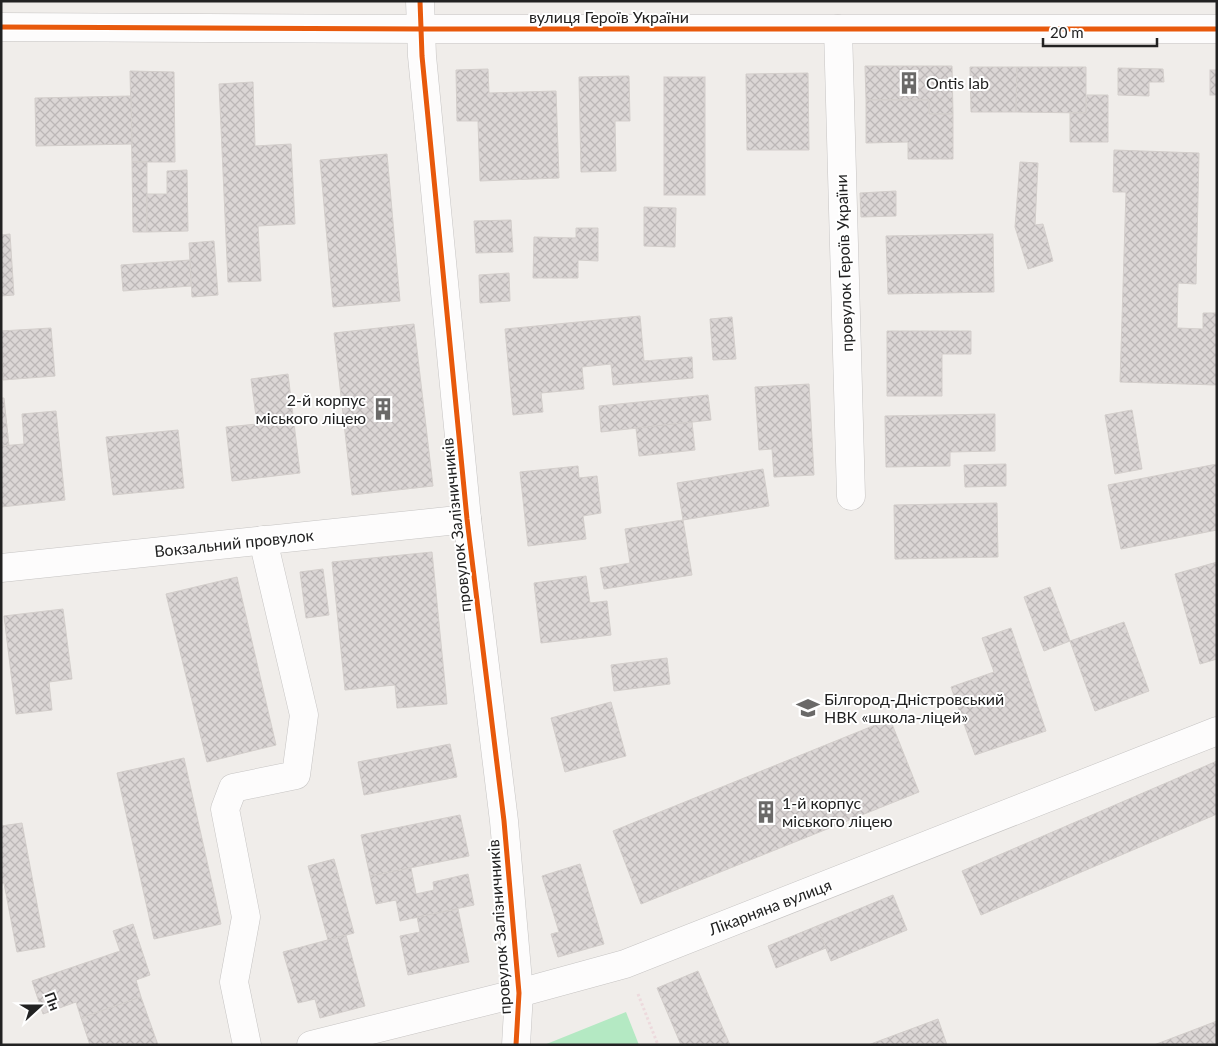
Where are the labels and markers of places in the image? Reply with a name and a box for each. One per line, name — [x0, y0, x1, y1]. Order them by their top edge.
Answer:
building icon: Ontis lab — [896, 70, 922, 96]
place label: Ontis lab — [926, 73, 989, 92]
place label: 2-й корпус міського ліцею — [255, 390, 366, 427]
building icon: 2-й корпус міського ліцею — [370, 396, 396, 422]
place label: Білгород-Дністровський НВК «школа-ліцей» — [824, 689, 1004, 726]
school or university icon: Білгород-Дністровський НВК «школа-ліцей» — [795, 695, 821, 721]
place label: 1-й корпус міського ліцею — [782, 793, 893, 830]
building icon: 1-й корпус міського ліцею — [753, 799, 779, 825]

